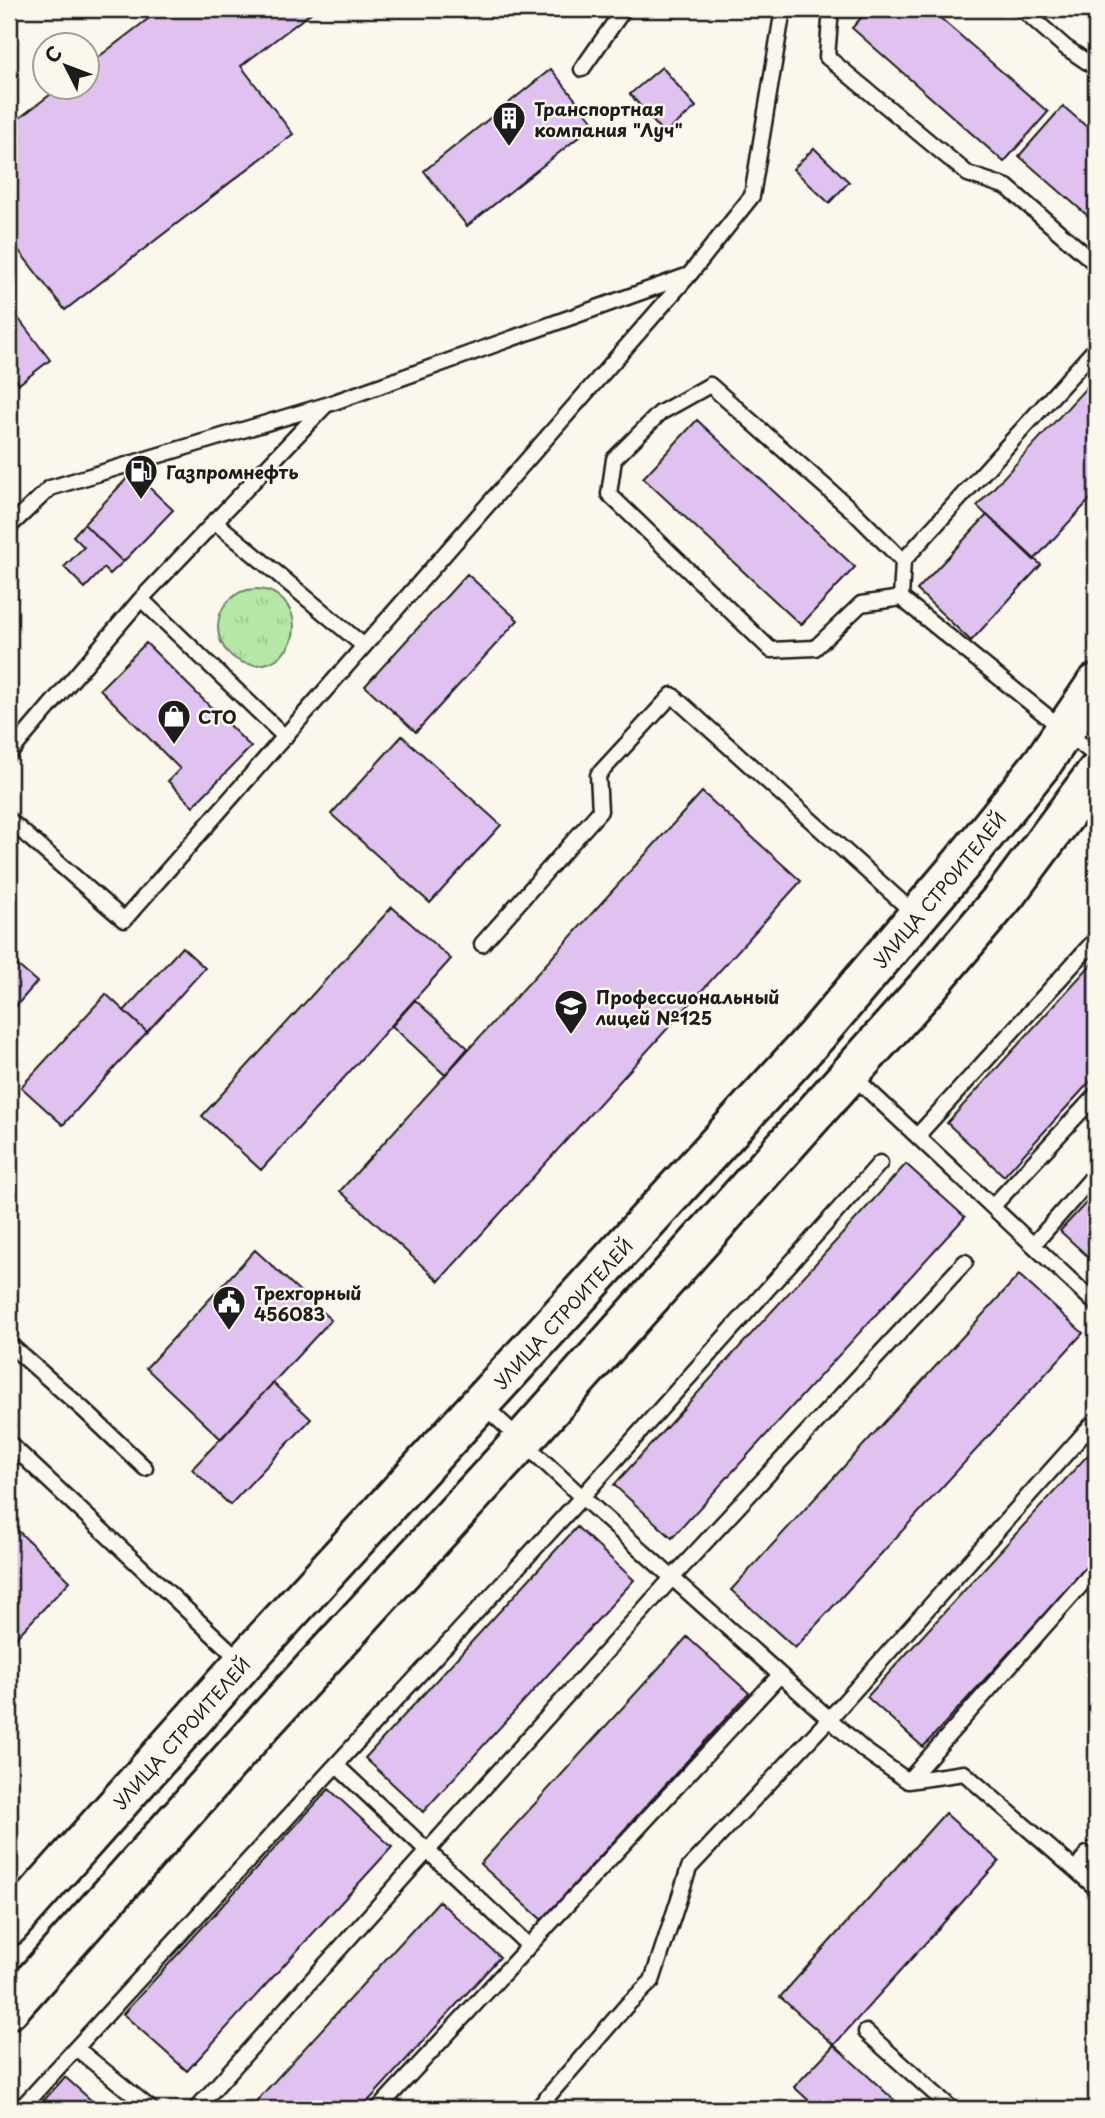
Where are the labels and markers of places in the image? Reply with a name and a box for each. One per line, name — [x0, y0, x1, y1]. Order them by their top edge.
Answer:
place label: Транспортная компания "Луч" — [534, 95, 683, 143]
building icon: Транспортная компания "Луч" — [490, 99, 528, 148]
fuel station icon: Газпромнефть — [122, 452, 160, 501]
place label: Газпромнефть — [166, 458, 299, 485]
shop icon: СТО — [155, 697, 193, 746]
place label: СТО — [198, 703, 237, 730]
place label: Профессиональный лицей №125 — [595, 983, 780, 1031]
school or university icon: Профессиональный лицей №125 — [552, 987, 590, 1036]
place label: Трехгорный 456083 — [254, 1279, 362, 1327]
public building icon: Трехгорный 456083 — [210, 1283, 248, 1332]

